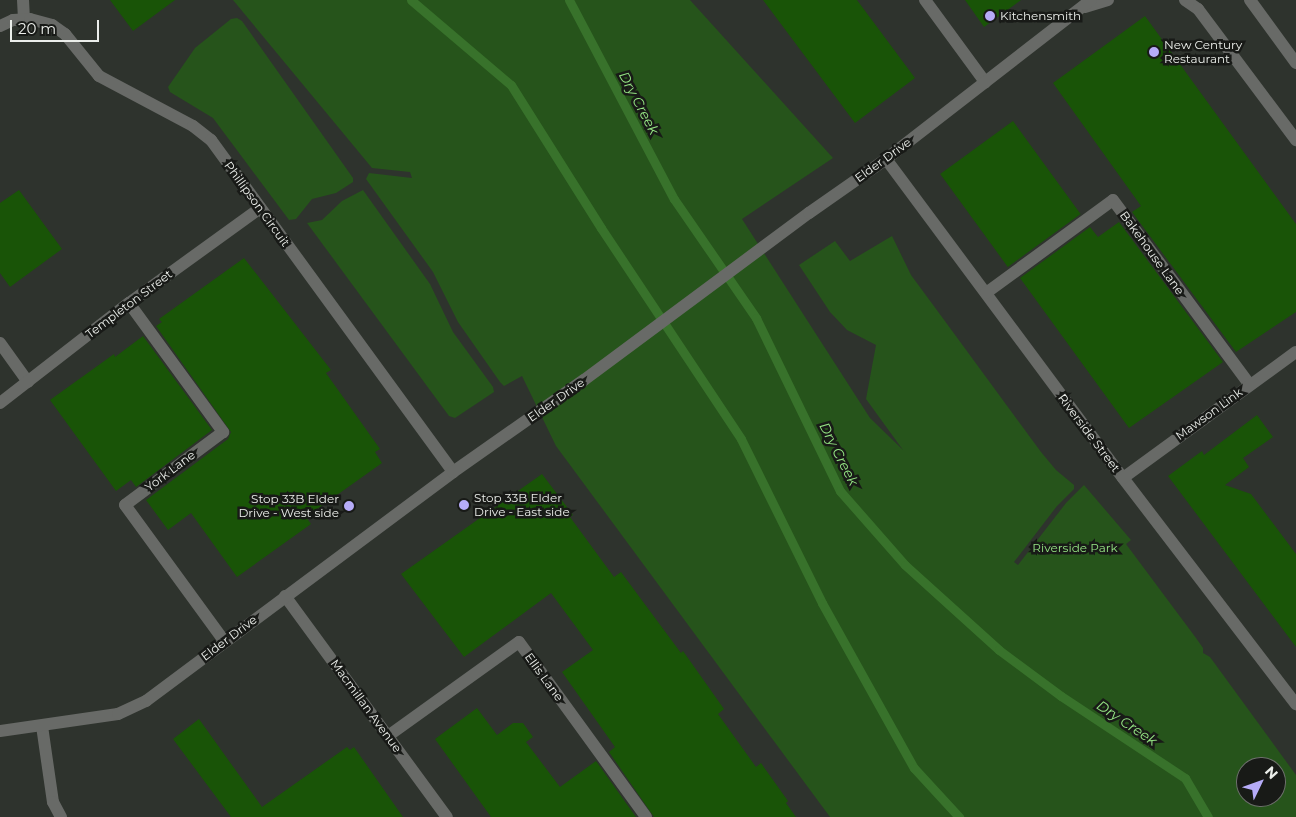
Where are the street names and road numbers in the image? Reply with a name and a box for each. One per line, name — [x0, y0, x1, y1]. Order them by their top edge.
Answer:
street label: Elder Drive — [852, 135, 914, 185]
street label: Phillipson Circuit — [221, 159, 293, 249]
street label: Bakehouse Lane — [1117, 208, 1187, 298]
street label: Templeton Street — [83, 267, 175, 341]
street label: Elder Drive — [525, 375, 587, 425]
street label: Mawson Link — [1173, 385, 1245, 443]
street label: Riverside Street — [1055, 391, 1123, 475]
street label: York Lane — [142, 448, 198, 494]
street label: Elder Drive — [198, 612, 260, 664]
street label: Ellis Lane — [522, 650, 566, 704]
street label: Macmillan Avenue — [327, 657, 405, 755]

